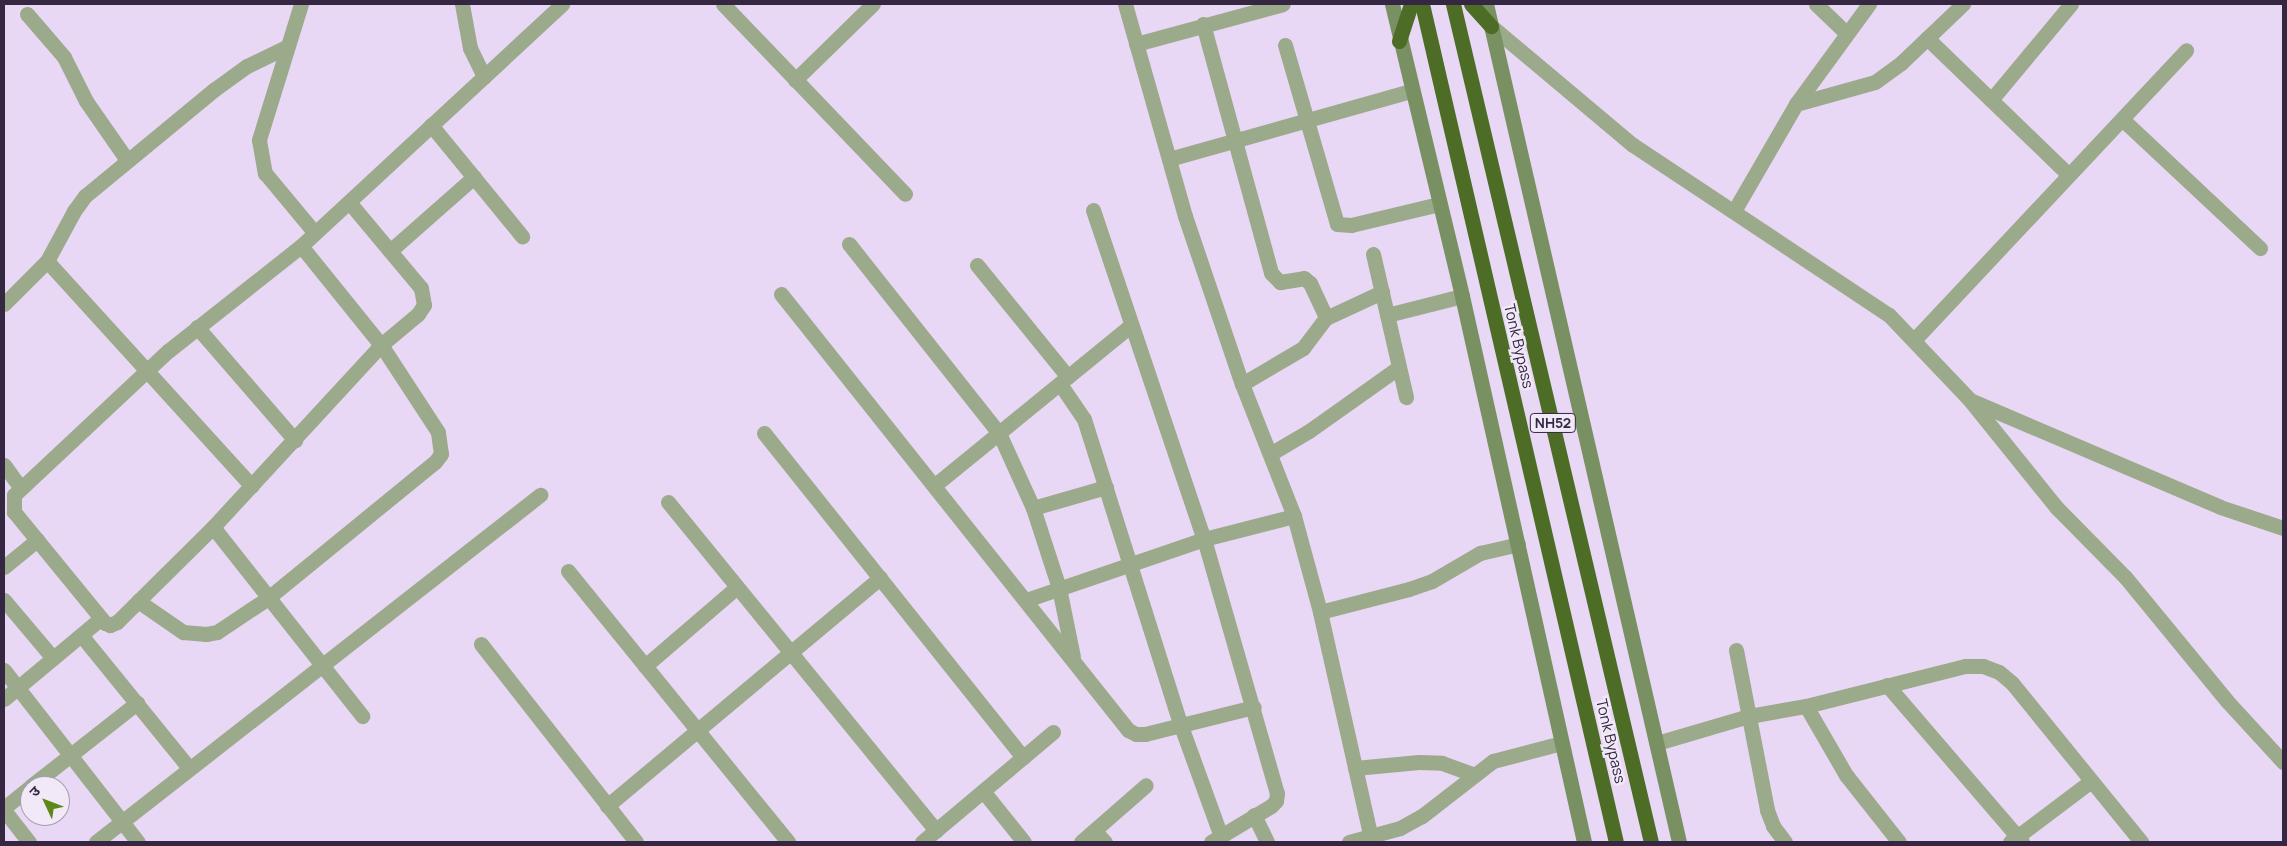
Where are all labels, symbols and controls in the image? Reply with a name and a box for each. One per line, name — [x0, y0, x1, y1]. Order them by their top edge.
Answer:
street label: Tonk Bypass — [1501, 302, 1537, 390]
road number: NH52 — [1529, 412, 1577, 434]
street label: Tonk Bypass — [1593, 697, 1629, 785]
north arrow — [20, 776, 70, 826]
text: उ — [25, 782, 44, 801]

